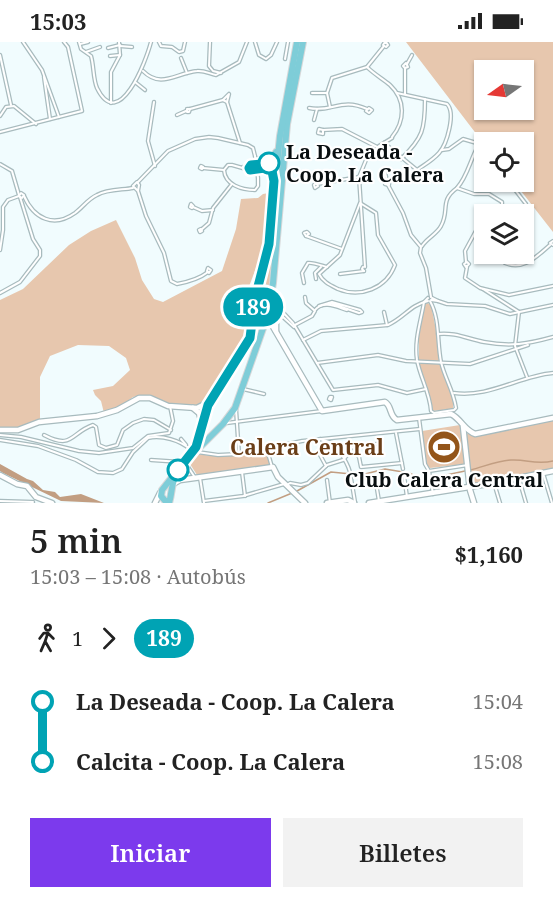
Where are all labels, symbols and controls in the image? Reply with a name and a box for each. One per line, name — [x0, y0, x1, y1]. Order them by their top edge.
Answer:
text: 15:03 — [30, 6, 86, 36]
north arrow — [474, 60, 534, 120]
map controls — [474, 60, 534, 264]
button: locate — [474, 132, 534, 192]
place label: La Deseada - Coop. La Calera — [286, 138, 444, 188]
marker: La Deseada - Coop. La Calera — [258, 152, 280, 174]
button: layers — [474, 204, 534, 264]
line badge: 189 — [218, 288, 288, 326]
text: 189 — [235, 293, 271, 321]
sports icon: Club Calera Central — [426, 429, 462, 465]
district label: Calera Central — [230, 433, 385, 461]
unlabelled marker — [167, 459, 189, 481]
place label: Club Calera Central — [345, 466, 543, 493]
text: 5 min — [30, 518, 122, 563]
text: $1,160 — [454, 539, 523, 569]
text: 15:03 – 15:08 · Autobús — [30, 563, 246, 590]
icon: walk — [30, 622, 63, 655]
icon: forward — [92, 622, 125, 655]
text: 189 — [146, 624, 182, 652]
text: 1 — [72, 625, 83, 652]
text: La Deseada - Coop. La Calera — [76, 686, 395, 716]
text: 15:04 — [473, 688, 523, 715]
text: Calcita - Coop. La Calera — [76, 746, 345, 776]
text: 15:08 — [473, 748, 523, 775]
button: Iniciar — [30, 818, 271, 887]
button: Billetes — [283, 818, 523, 887]

